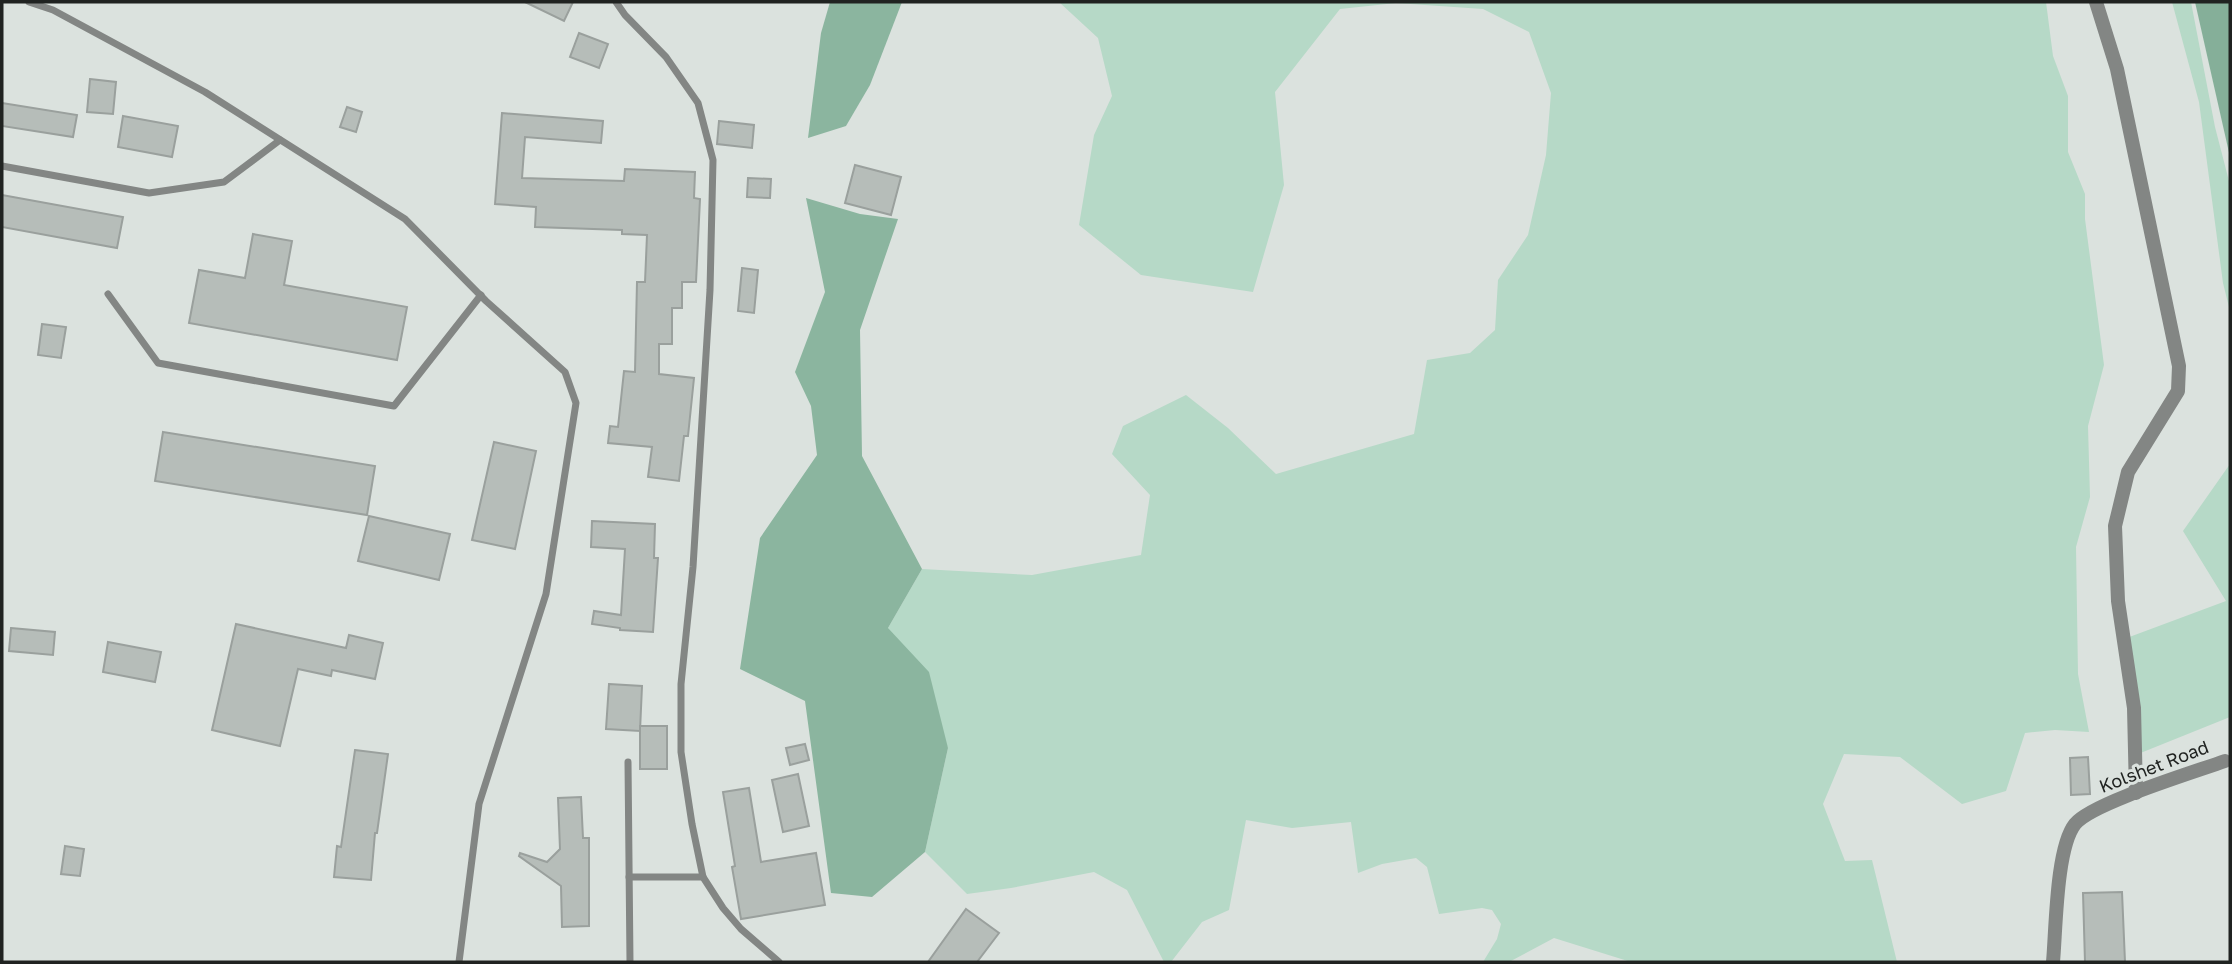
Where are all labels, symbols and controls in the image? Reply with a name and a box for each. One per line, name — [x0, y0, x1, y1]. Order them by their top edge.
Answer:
street label: Kolshet Road — [2096, 735, 2211, 797]

